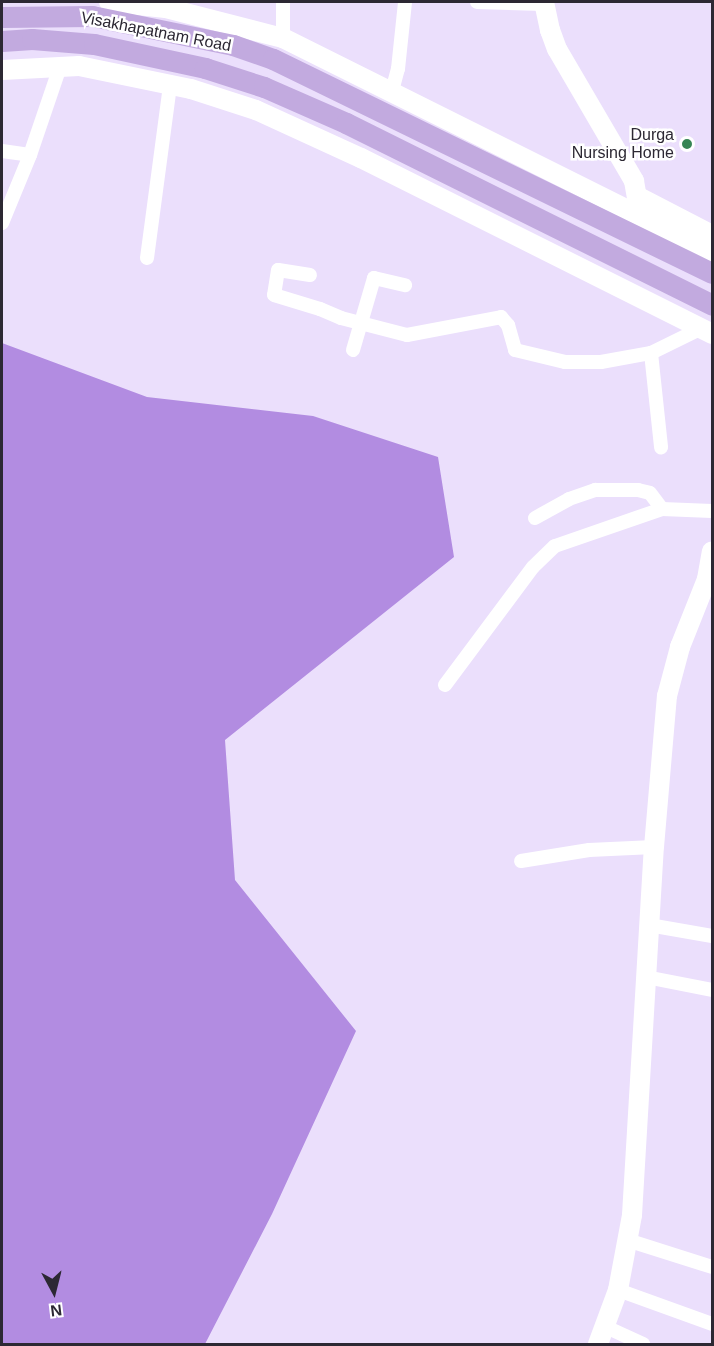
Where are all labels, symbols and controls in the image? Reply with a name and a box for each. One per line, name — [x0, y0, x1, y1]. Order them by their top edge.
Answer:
street label: Visakhapatnam Road — [79, 8, 233, 56]
place label: Durga Nursing Home — [572, 125, 674, 163]
marker: Durga Nursing Home — [678, 135, 696, 153]
north arrow — [24, 1262, 84, 1322]
text: N — [49, 1301, 63, 1320]

